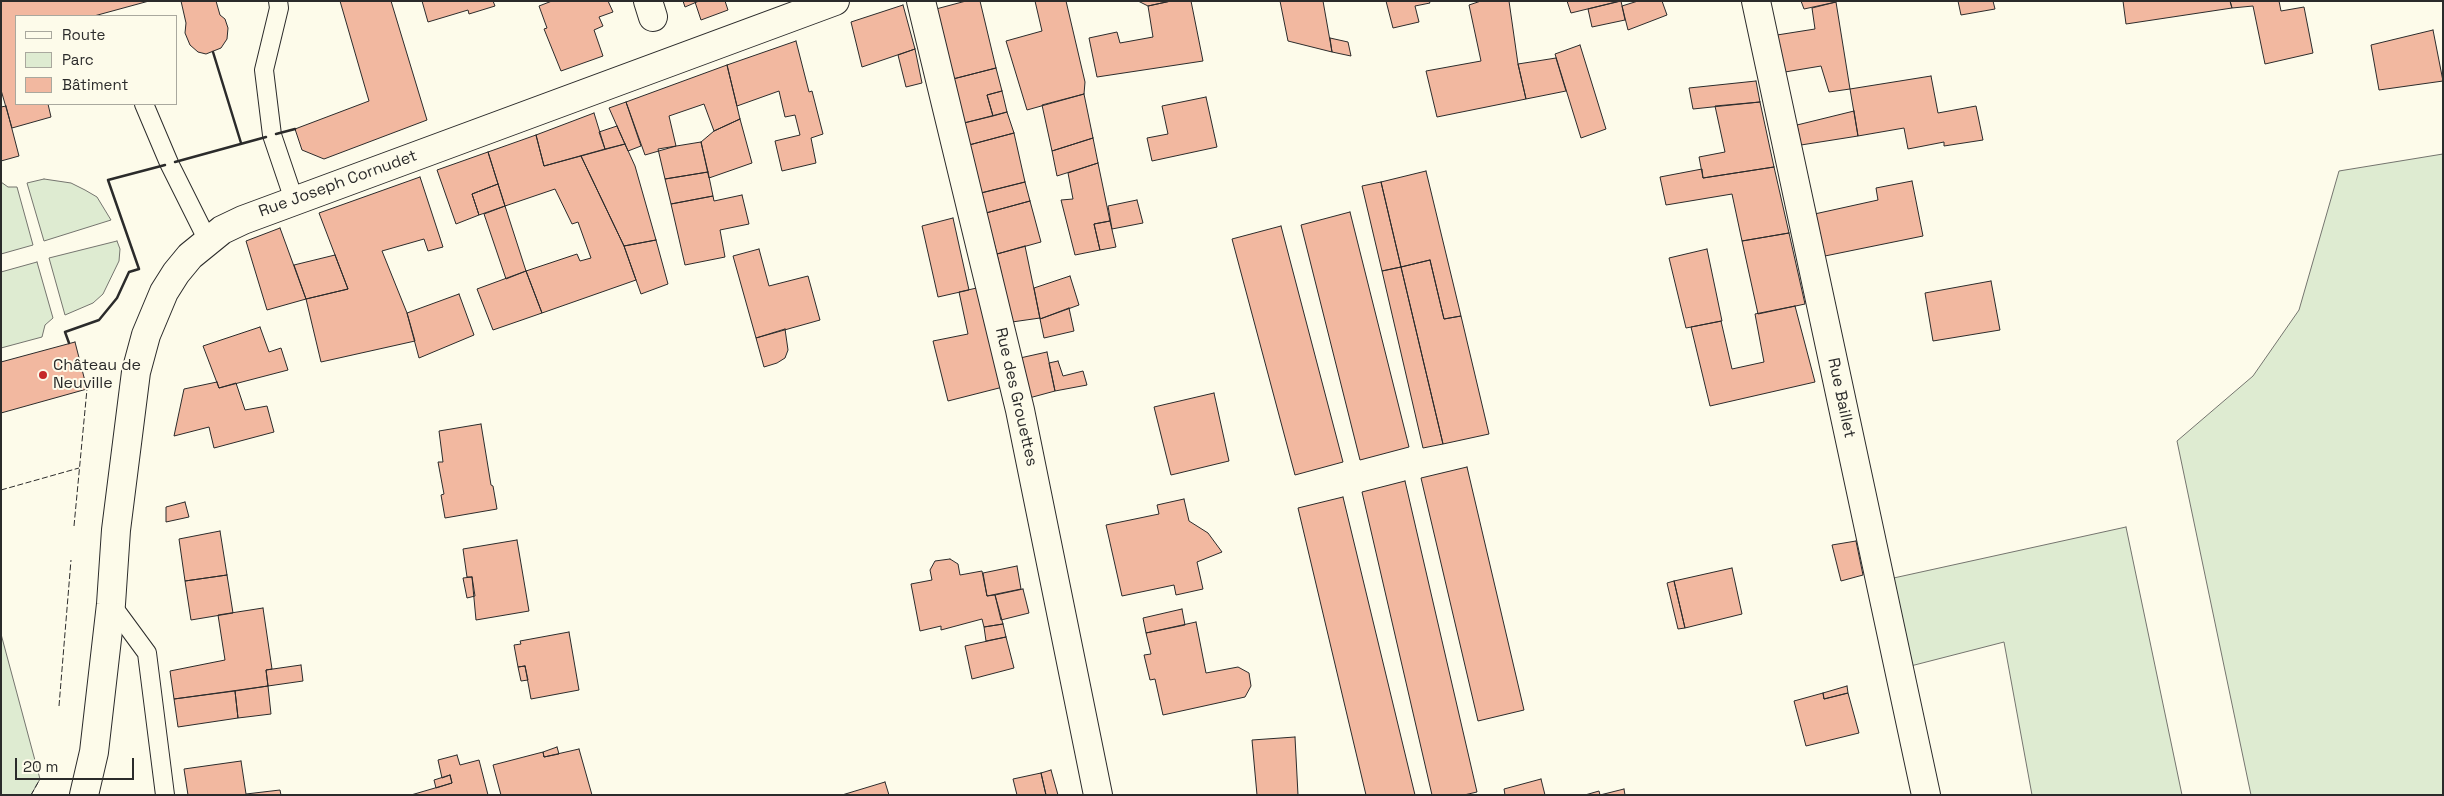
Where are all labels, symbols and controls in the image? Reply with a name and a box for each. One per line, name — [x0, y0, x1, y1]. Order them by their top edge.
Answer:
legend — [15, 15, 178, 105]
text: Route — [62, 25, 105, 44]
text: Parc — [62, 50, 94, 69]
text: Bâtiment — [62, 75, 128, 94]
street label: Rue Joseph Cornudet — [256, 146, 420, 222]
street label: Rue des Grouettes — [991, 326, 1041, 468]
place label: Château de Neuville — [53, 356, 141, 394]
street label: Rue Baillet — [1823, 356, 1859, 440]
marker: Château de Neuville — [37, 369, 49, 381]
scale bar — [18, 748, 136, 780]
text: 20 m — [23, 757, 58, 776]

